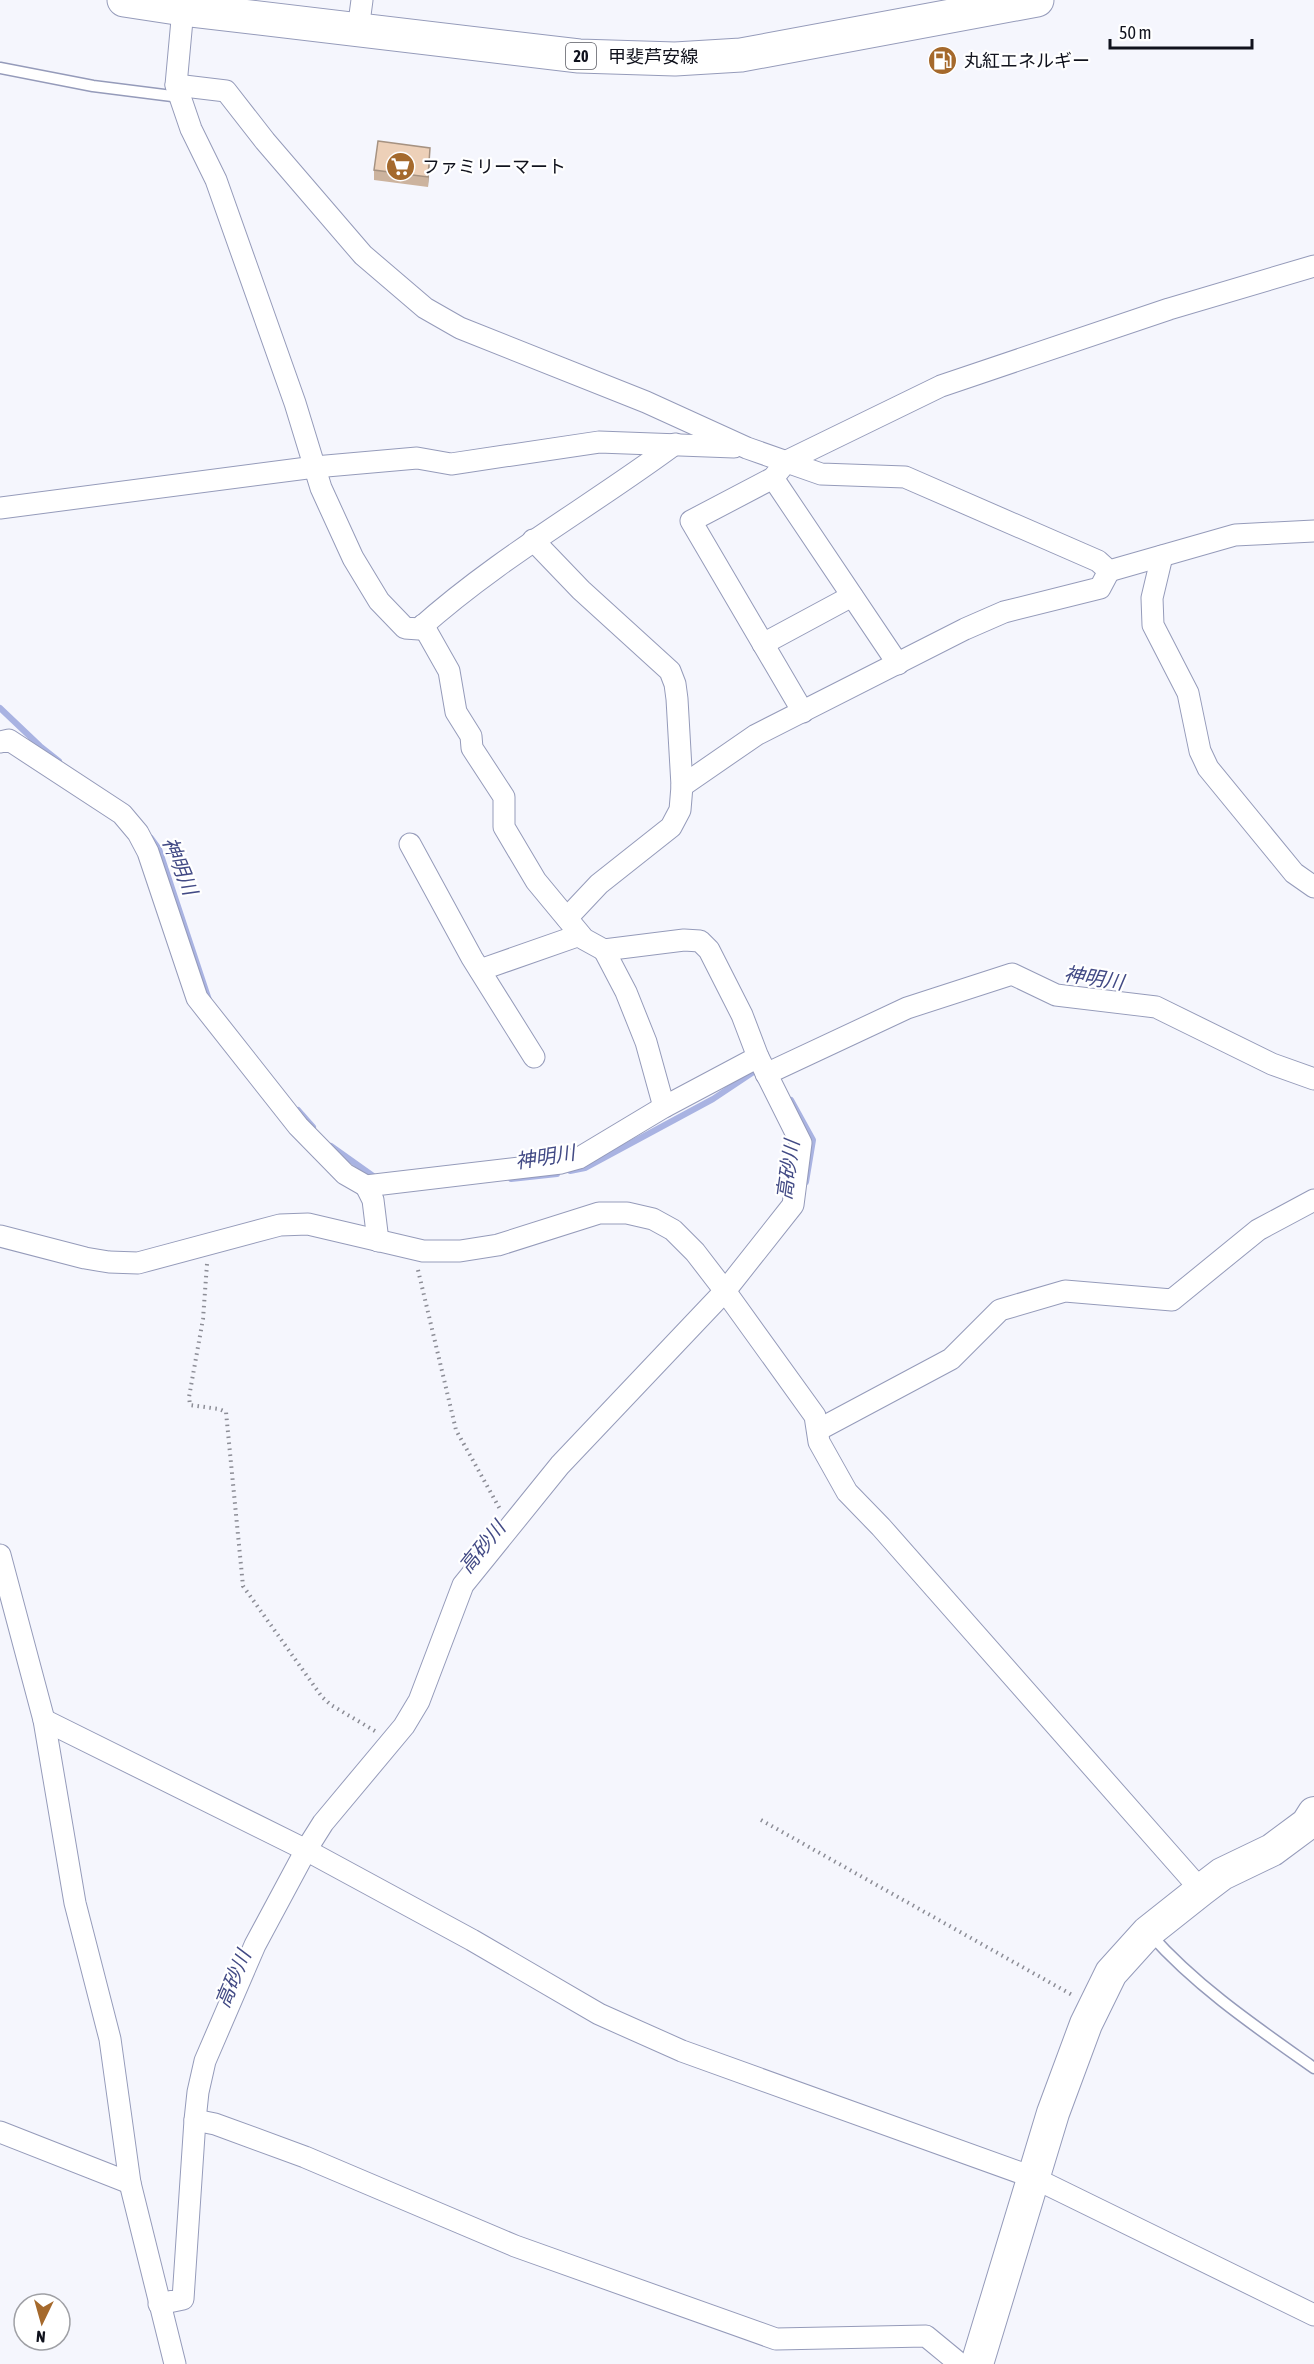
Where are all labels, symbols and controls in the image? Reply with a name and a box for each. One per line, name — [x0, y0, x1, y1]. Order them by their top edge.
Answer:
scale bar — [1110, 12, 1252, 50]
text: 50 m — [1119, 22, 1151, 43]
road number: 20 — [566, 43, 596, 69]
fuel station icon: 丸紅エネルギー — [927, 45, 959, 77]
street label: 甲斐芦安線 — [608, 46, 698, 67]
place label: 丸紅エネルギー — [964, 50, 1090, 71]
supermarket icon: ファミリーマート — [385, 151, 417, 183]
place label: ファミリーマート — [422, 156, 566, 177]
water label: 神明川 — [159, 834, 203, 900]
water label: 神明川 — [1063, 961, 1127, 994]
water label: 高砂川 — [772, 1137, 803, 1201]
water label: 神明川 — [513, 1140, 578, 1173]
water label: 高砂川 — [454, 1515, 511, 1577]
water label: 高砂川 — [210, 1945, 256, 2011]
north arrow — [12, 2292, 72, 2352]
text: N — [35, 2328, 46, 2346]

